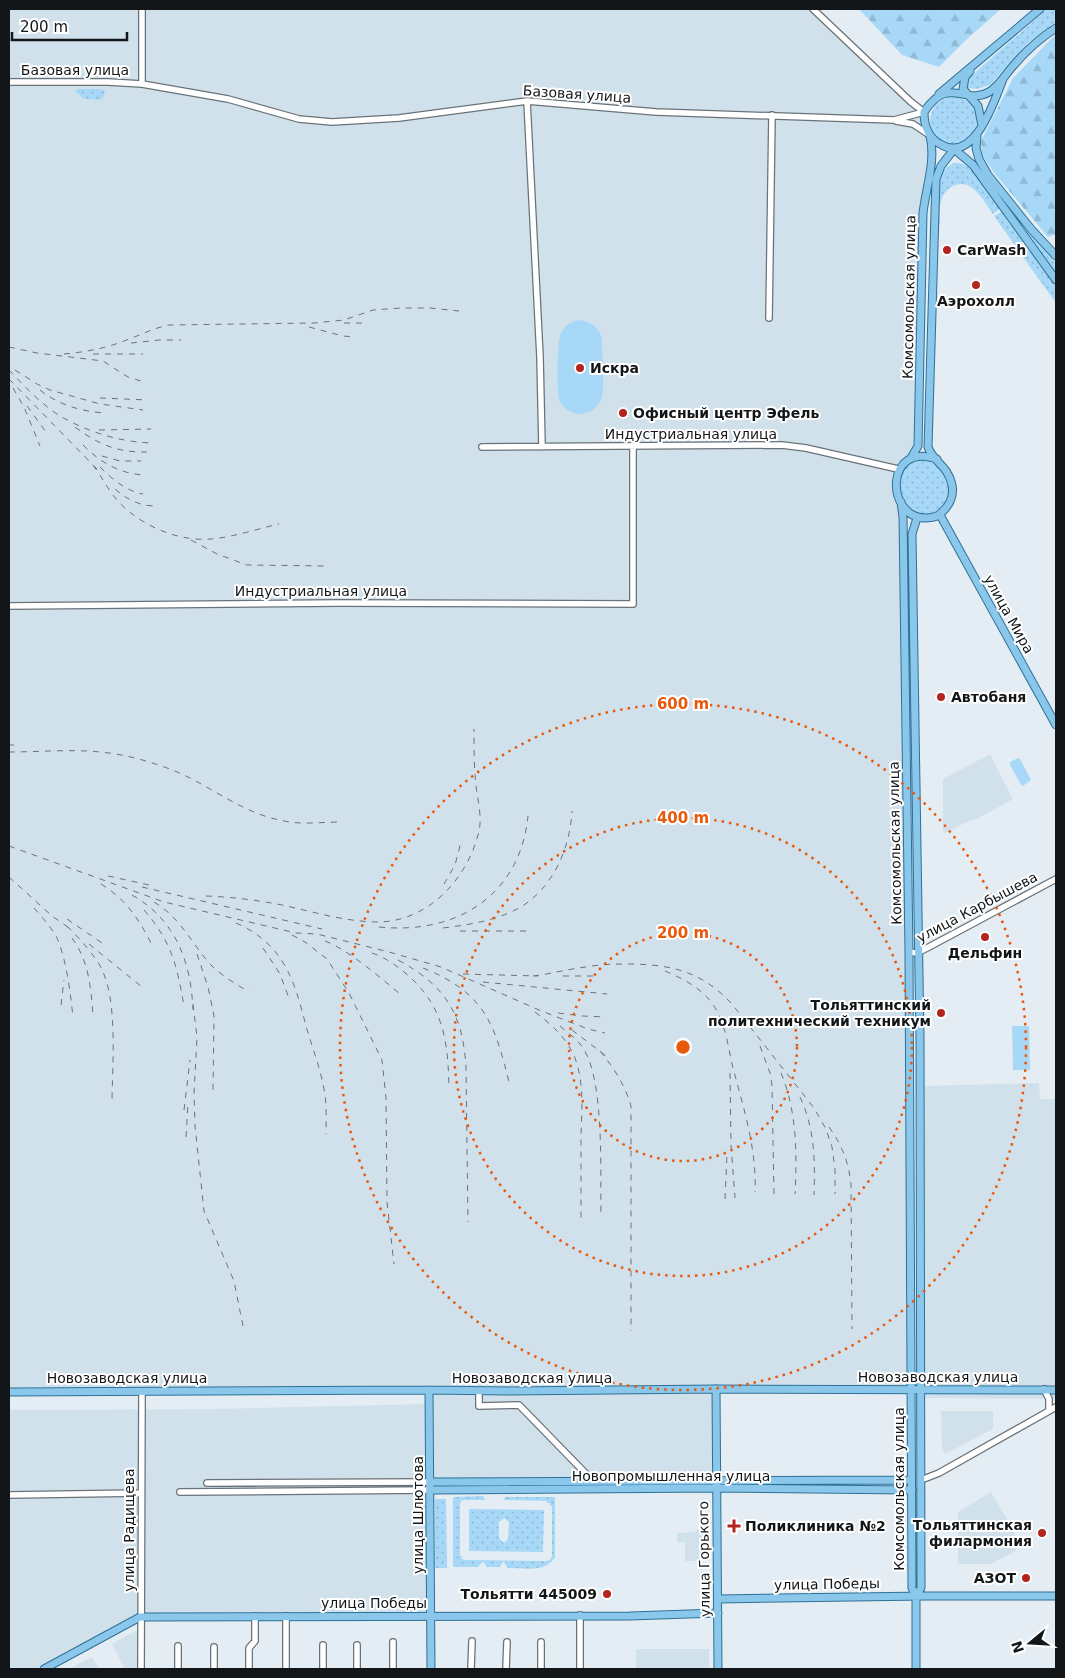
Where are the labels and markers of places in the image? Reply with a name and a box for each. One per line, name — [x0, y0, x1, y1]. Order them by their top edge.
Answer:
place label: CarWash — [957, 242, 1026, 258]
marker: CarWash — [941, 244, 953, 256]
marker: Аэрохолл — [970, 279, 982, 291]
place label: Аэрохолл — [937, 293, 1015, 309]
place label: Искра — [590, 360, 639, 376]
marker: Искра — [574, 362, 586, 374]
place label: Офисный центр Эфель — [633, 405, 819, 421]
marker: Офисный центр Эфель — [617, 407, 629, 419]
place label: Автобаня — [951, 689, 1026, 705]
marker: Автобаня — [935, 691, 947, 703]
marker: Дельфин — [979, 931, 991, 943]
place label: Дельфин — [948, 945, 1022, 961]
place label: Тольяттинский политехнический техникум — [708, 997, 931, 1029]
marker: Тольяттинский политехнический техникум — [935, 1007, 947, 1019]
centre of rings — [674, 1038, 692, 1056]
place label: Тольяттинская филармония — [913, 1517, 1032, 1549]
place label: Поликлиника №2 — [745, 1518, 886, 1534]
marker: Поликлиника №2 — [727, 1519, 741, 1533]
marker: Тольяттинская филармония — [1036, 1527, 1048, 1539]
place label: АЗОТ — [974, 1570, 1016, 1586]
marker: АЗОТ — [1020, 1572, 1032, 1584]
place label: Тольятти 445009 — [460, 1586, 597, 1602]
marker: Тольятти 445009 — [601, 1588, 613, 1600]

